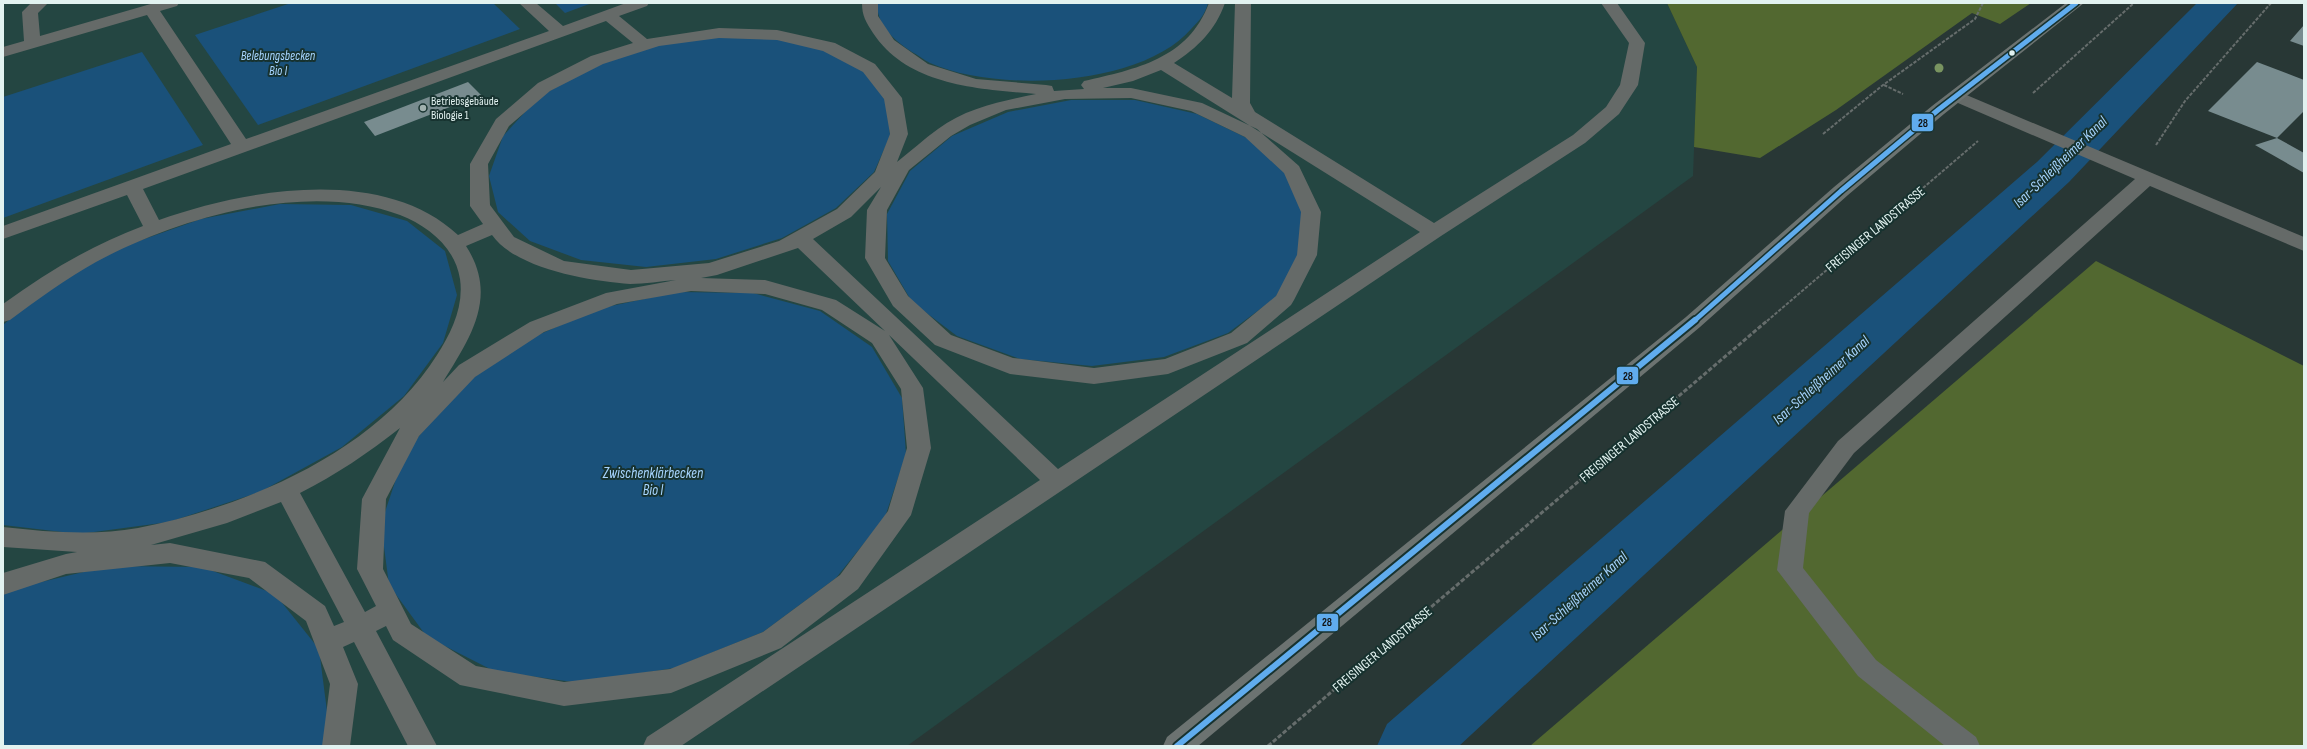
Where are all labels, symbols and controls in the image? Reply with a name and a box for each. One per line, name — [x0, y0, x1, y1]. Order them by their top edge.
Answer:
water label: Belebungsbecken Bio I — [241, 48, 316, 79]
unlabelled marker — [2007, 48, 2017, 58]
place label: Betriebsgebäude Biologie 1 — [431, 94, 499, 123]
marker: Betriebsgebäude Biologie 1 — [418, 103, 428, 113]
water label: Isar-Schleißheimer Kanal — [2009, 112, 2112, 212]
line badge: 28 — [1911, 113, 1934, 132]
text: 28 — [1918, 117, 1928, 130]
street label: FREISINGER LANDSTRASSE — [1822, 183, 1929, 276]
water label: Isar-Schleißheimer Kanal — [1769, 331, 1875, 429]
line badge: 28 — [1616, 366, 1639, 385]
text: 28 — [1623, 370, 1633, 383]
street label: FREISINGER LANDSTRASSE — [1576, 393, 1683, 486]
water label: Zwischenklärbecken Bio I — [602, 464, 703, 500]
water label: Isar-Schleißheimer Kanal — [1527, 547, 1633, 645]
street label: FREISINGER LANDSTRASSE — [1329, 603, 1436, 696]
line badge: 28 — [1316, 613, 1339, 632]
text: 28 — [1322, 616, 1332, 629]

